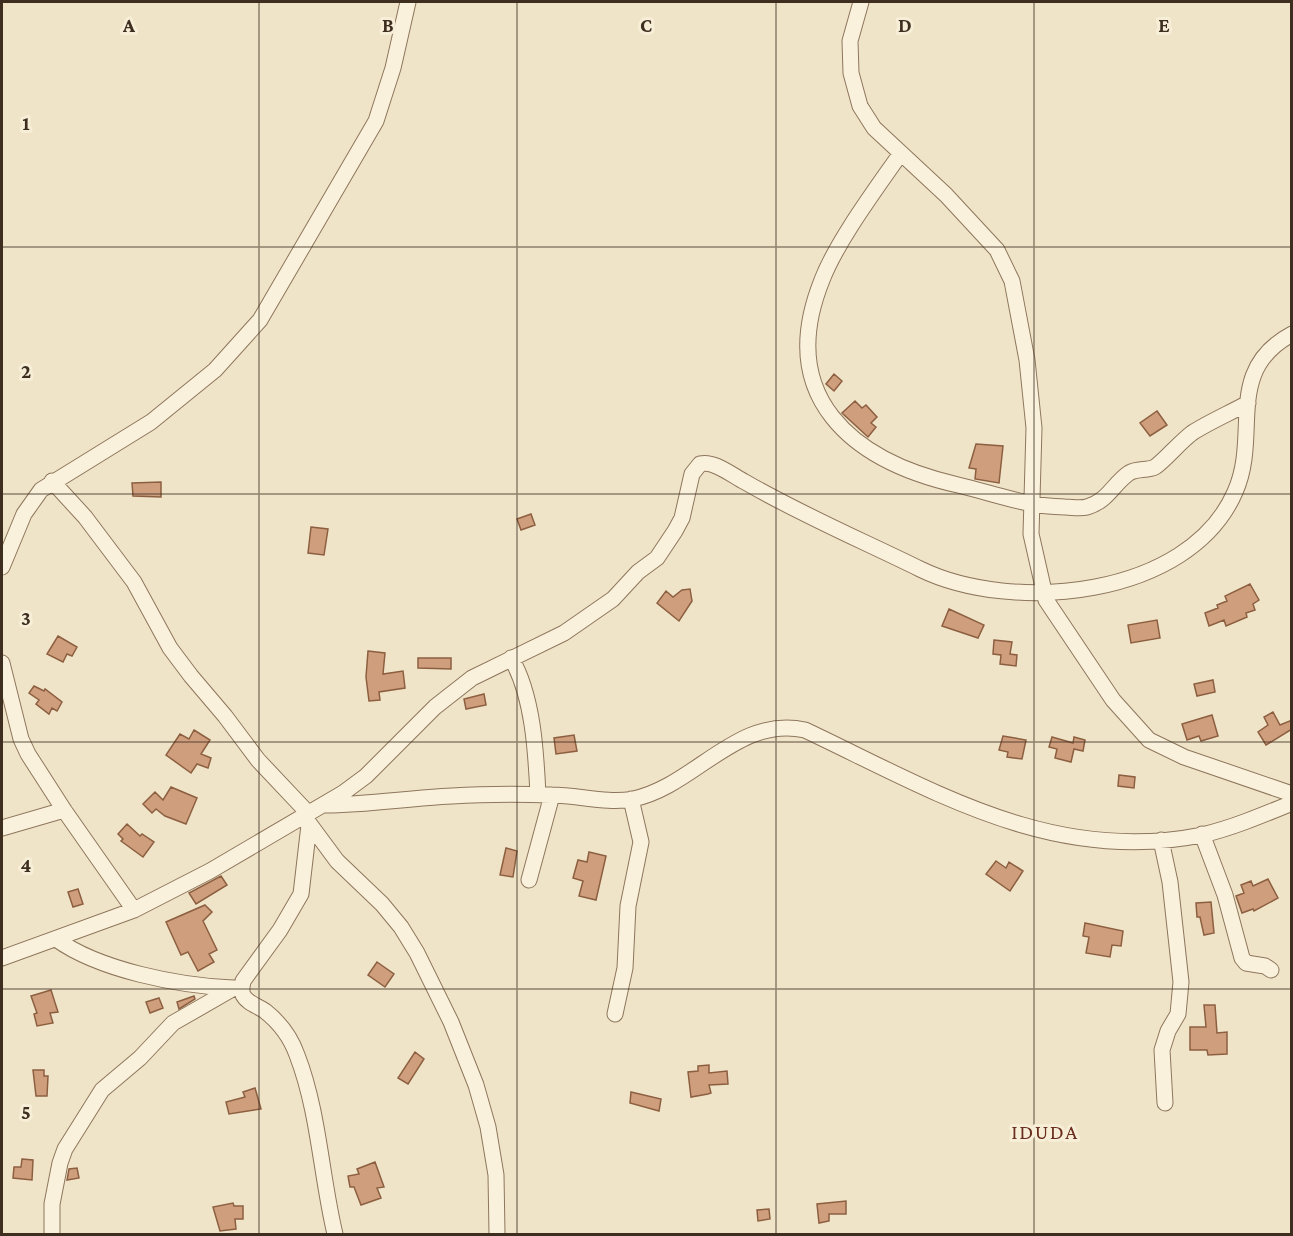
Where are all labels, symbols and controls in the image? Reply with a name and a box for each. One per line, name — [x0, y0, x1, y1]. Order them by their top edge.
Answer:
text: A — [122, 14, 136, 36]
text: B — [382, 14, 394, 36]
text: C — [640, 14, 652, 36]
text: D — [898, 14, 912, 36]
text: E — [1158, 14, 1170, 36]
text: 1 — [22, 112, 30, 134]
text: 2 — [21, 360, 31, 382]
text: 3 — [21, 607, 31, 629]
text: 4 — [21, 854, 32, 876]
text: 5 — [21, 1101, 31, 1123]
district label: IDUDA — [1011, 1120, 1079, 1144]

